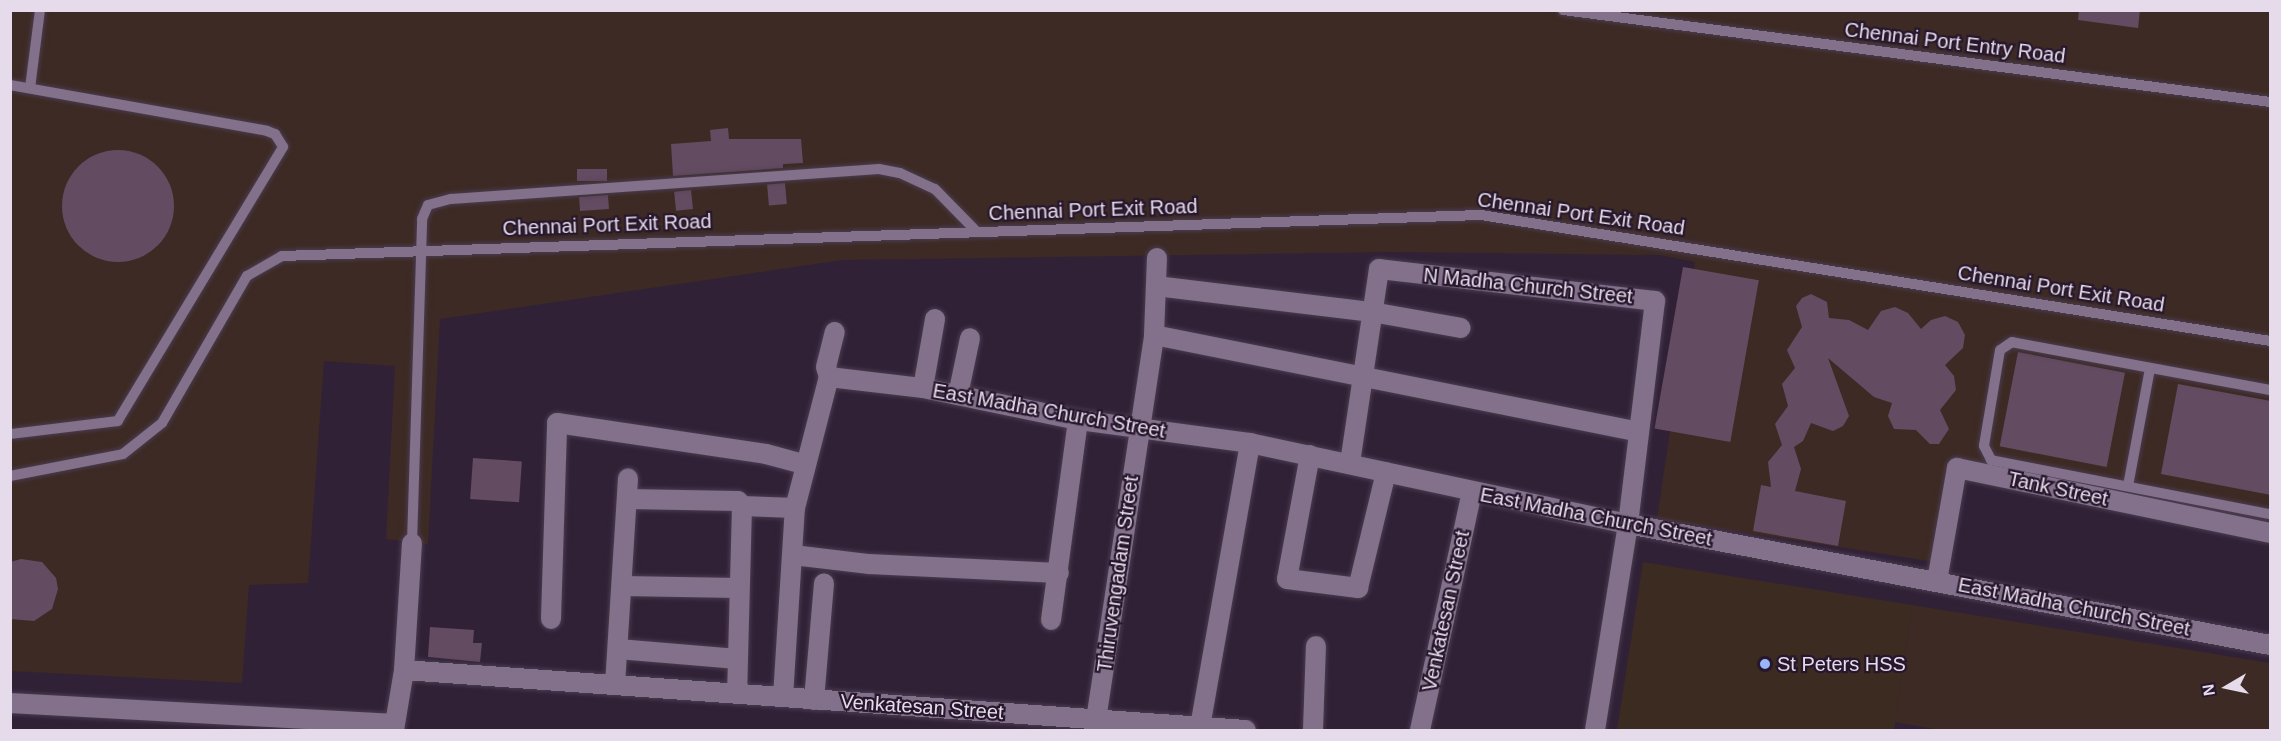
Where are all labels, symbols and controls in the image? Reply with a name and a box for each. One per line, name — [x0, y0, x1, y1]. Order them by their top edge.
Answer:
street label: Chennai Port Entry Road — [1843, 18, 2067, 68]
street label: Chennai Port Exit Road — [1476, 188, 1686, 240]
street label: Chennai Port Exit Road — [988, 194, 1198, 226]
street label: Chennai Port Exit Road — [502, 209, 712, 241]
street label: Chennai Port Exit Road — [1956, 261, 2166, 317]
street label: N Madha Church Street — [1422, 263, 1634, 309]
street label: East Madha Church Street — [931, 379, 1167, 443]
street label: Tank Street — [2006, 467, 2110, 511]
street label: Thiruvengadam Street — [1092, 474, 1144, 674]
street label: East Madha Church Street — [1478, 483, 1714, 551]
street label: Venkatesan Street — [1417, 529, 1475, 693]
street label: East Madha Church Street — [1956, 573, 2192, 641]
place label: St Peters HSS — [1777, 652, 1906, 676]
marker: St Peters HSS — [1758, 657, 1772, 671]
north arrow — [2197, 657, 2257, 717]
text: N — [2199, 683, 2218, 697]
street label: Venkatesan Street — [840, 689, 1004, 725]

